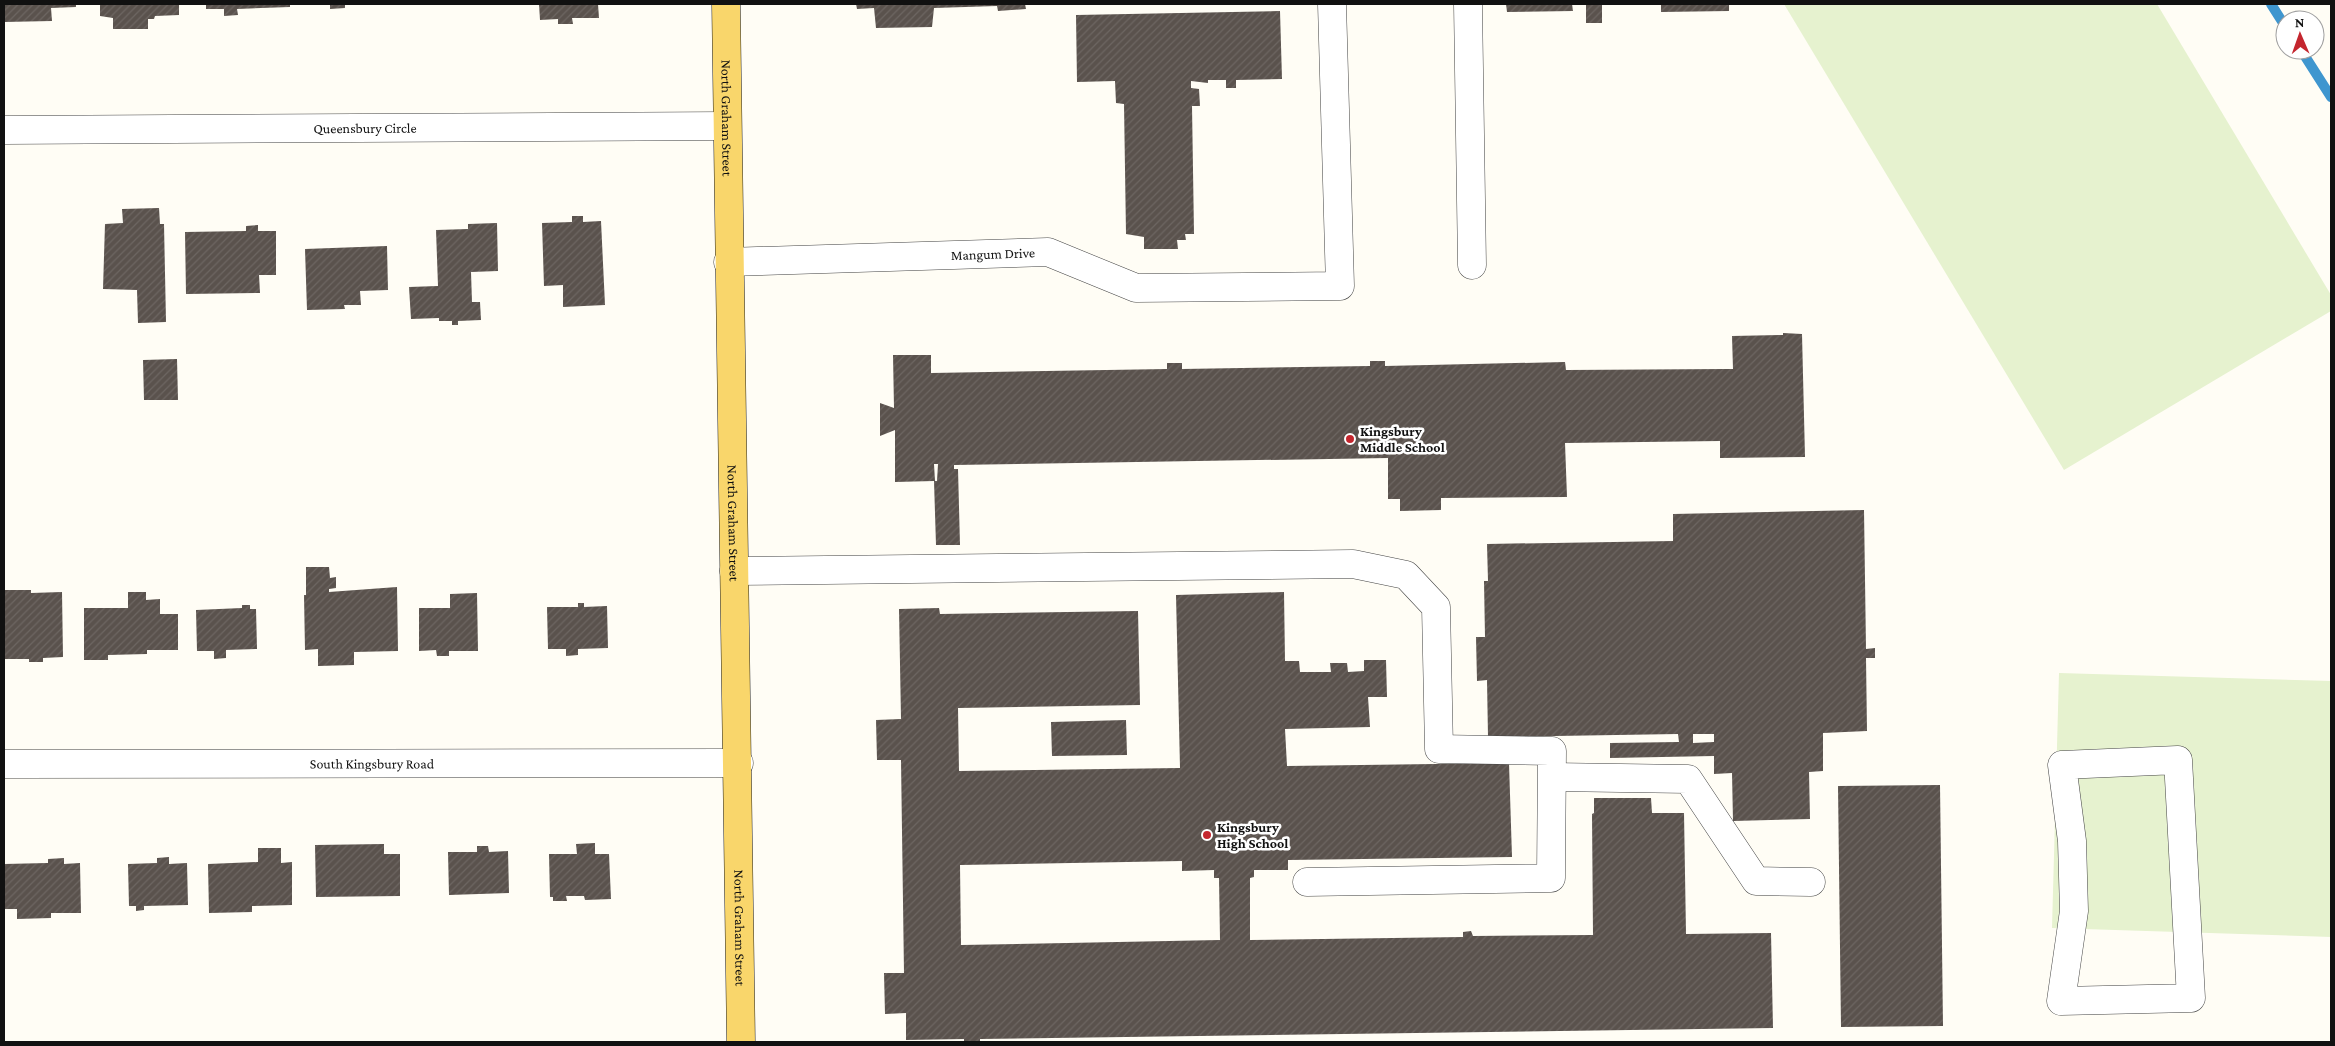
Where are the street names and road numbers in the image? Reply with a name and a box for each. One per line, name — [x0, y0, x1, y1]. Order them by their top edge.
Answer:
street label: North Graham Street — [718, 60, 736, 177]
street label: Queensbury Circle — [313, 120, 417, 136]
street label: Mangum Drive — [951, 244, 1035, 263]
street label: North Graham Street — [724, 464, 743, 582]
street label: South Kingsbury Road — [310, 755, 435, 772]
street label: North Graham Street — [731, 869, 749, 987]

